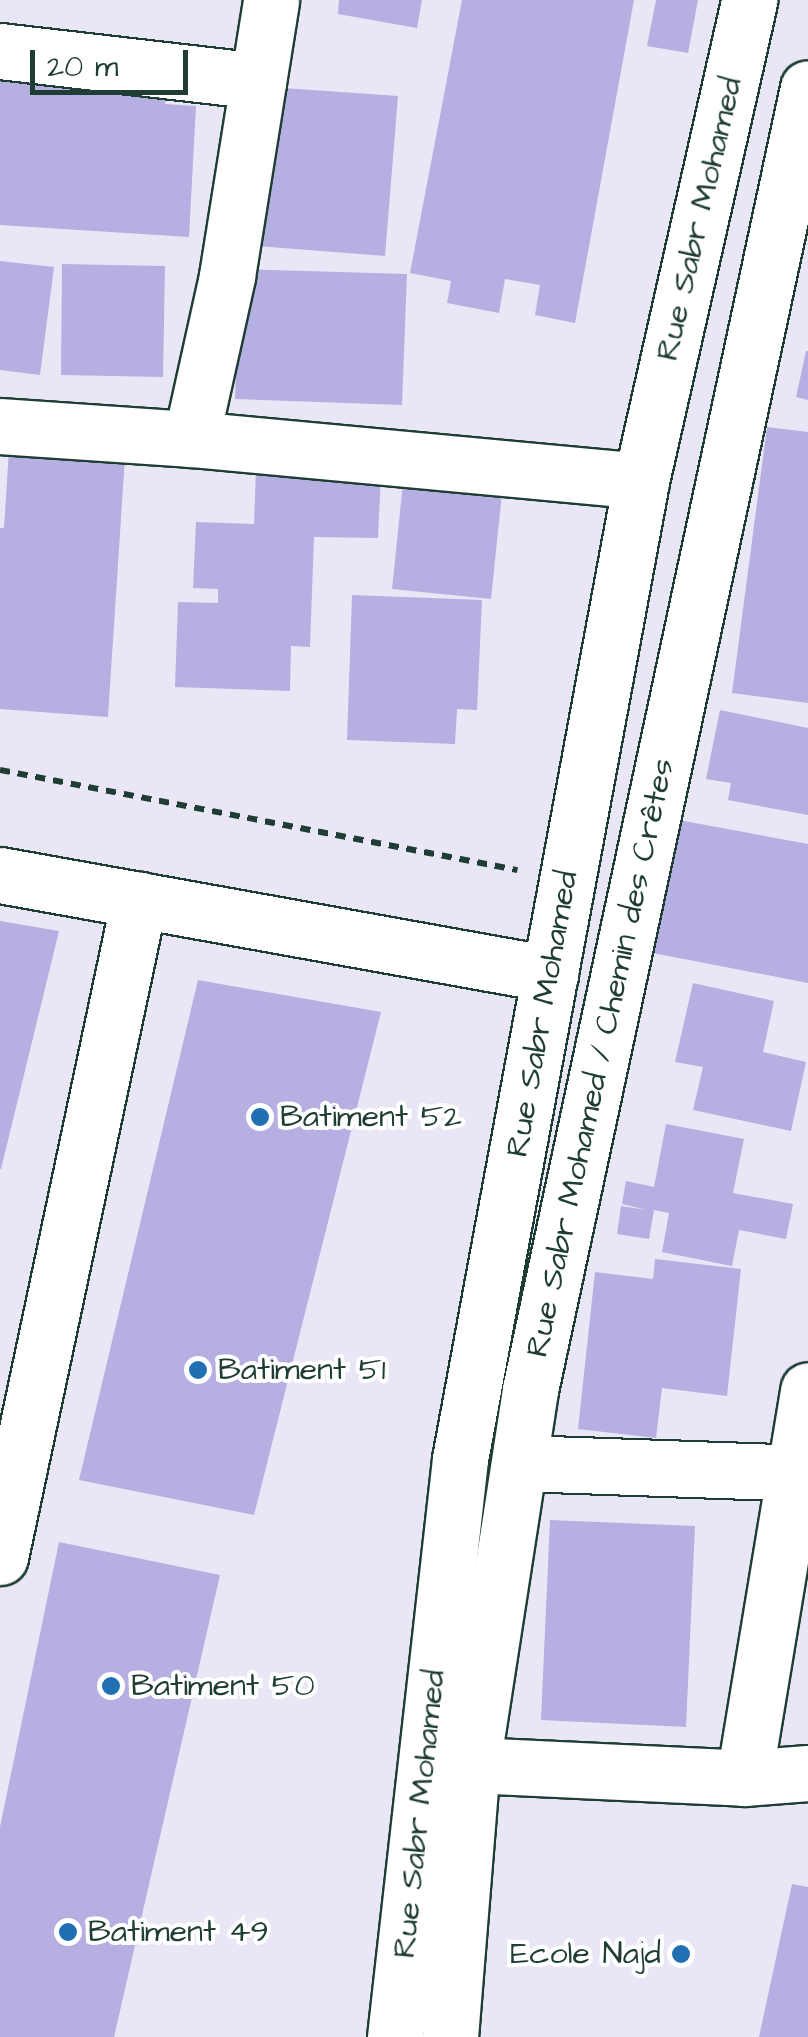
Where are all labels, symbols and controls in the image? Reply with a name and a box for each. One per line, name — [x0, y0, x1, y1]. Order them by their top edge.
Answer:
scale bar — [35, 30, 192, 92]
text: 20 m — [47, 46, 118, 88]
street label: Rue Sabr Mohamed — [649, 74, 751, 364]
street label: Rue Sabr Mohamed / Chemin des Crêtes — [519, 755, 683, 1361]
street label: Rue Sabr Mohamed — [499, 868, 587, 1160]
place label: Batiment 52 — [280, 1098, 462, 1136]
marker: Batiment 52 — [249, 1106, 271, 1128]
place label: Batiment 51 — [218, 1351, 386, 1389]
marker: Batiment 51 — [187, 1359, 209, 1381]
place label: Batiment 50 — [131, 1667, 315, 1705]
street label: Rue Sabr Mohamed — [386, 1668, 454, 1960]
marker: Batiment 50 — [100, 1675, 122, 1697]
place label: Batiment 49 — [88, 1913, 269, 1951]
marker: Batiment 49 — [57, 1921, 79, 1943]
place label: Ecole Najd — [510, 1935, 661, 1973]
marker: Ecole Najd — [670, 1943, 692, 1965]

